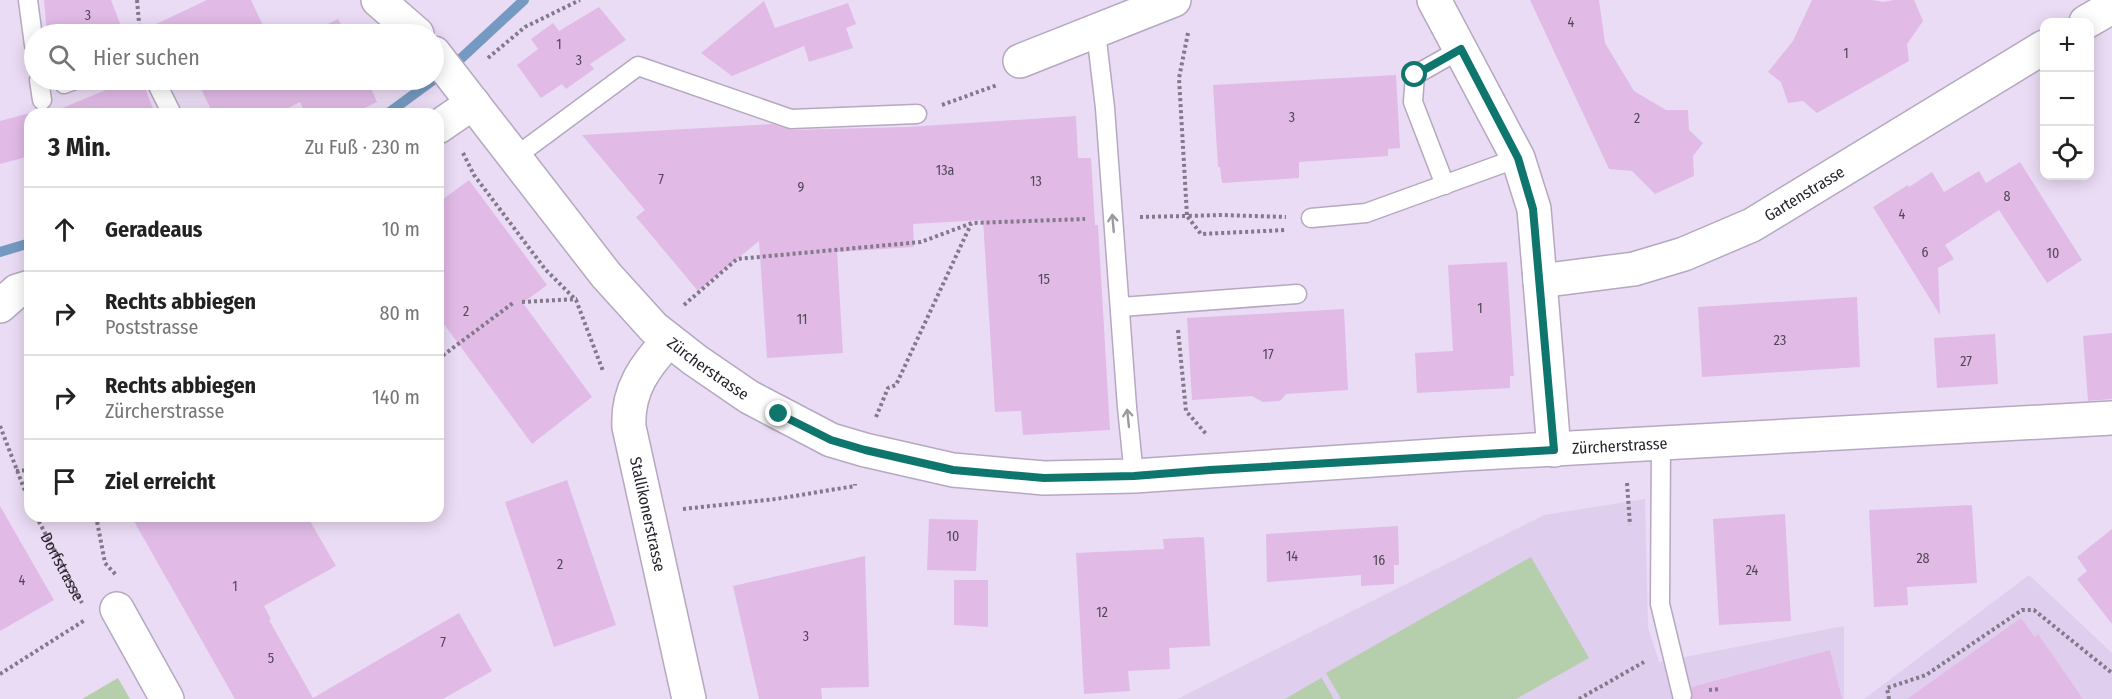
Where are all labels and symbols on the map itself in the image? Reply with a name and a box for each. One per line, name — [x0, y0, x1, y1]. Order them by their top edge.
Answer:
house number: 3 — [85, 7, 91, 24]
house number: 4 — [1568, 14, 1575, 31]
house number: 1 — [556, 36, 562, 53]
house number: 1 — [1843, 45, 1849, 62]
house number: 3 — [576, 52, 582, 69]
route start — [1401, 61, 1427, 87]
house number: 3 — [1289, 109, 1295, 126]
house number: 2 — [1634, 110, 1640, 127]
house number: 13a — [936, 162, 954, 179]
street label: Gartenstrasse — [1761, 162, 1848, 225]
house number: 7 — [658, 171, 664, 188]
house number: 13 — [1030, 173, 1042, 190]
house number: 9 — [798, 179, 805, 196]
house number: 8 — [2004, 188, 2011, 205]
house number: 4 — [1899, 206, 1906, 223]
one-way arrow — [1107, 214, 1118, 234]
house number: 6 — [1922, 244, 1929, 261]
house number: 10 — [2047, 245, 2059, 262]
house number: 15 — [1038, 271, 1050, 288]
house number: 1 — [1477, 300, 1483, 317]
house number: 2 — [463, 303, 469, 320]
house number: 11 — [797, 311, 807, 328]
house number: 23 — [1774, 332, 1786, 349]
street label: Zürcherstrasse — [664, 333, 753, 404]
house number: 17 — [1262, 346, 1274, 363]
house number: 27 — [1960, 353, 1972, 370]
route end — [765, 400, 791, 426]
one-way arrow — [1122, 408, 1133, 428]
street label: Zürcherstrasse — [1571, 433, 1668, 457]
street label: Stallikonerstrasse — [626, 455, 670, 573]
house number: 10 — [947, 528, 959, 545]
street label: Dorfstrasse — [37, 529, 89, 604]
house number: 14 — [1286, 548, 1298, 565]
house number: 28 — [1916, 550, 1930, 567]
house number: 16 — [1373, 552, 1385, 569]
house number: 2 — [557, 556, 563, 573]
house number: 24 — [1746, 562, 1759, 579]
house number: 4 — [19, 572, 26, 589]
house number: 1 — [232, 578, 238, 595]
house number: 12 — [1096, 604, 1108, 621]
house number: 3 — [803, 628, 809, 645]
house number: 7 — [440, 634, 446, 651]
house number: 5 — [268, 650, 274, 667]

